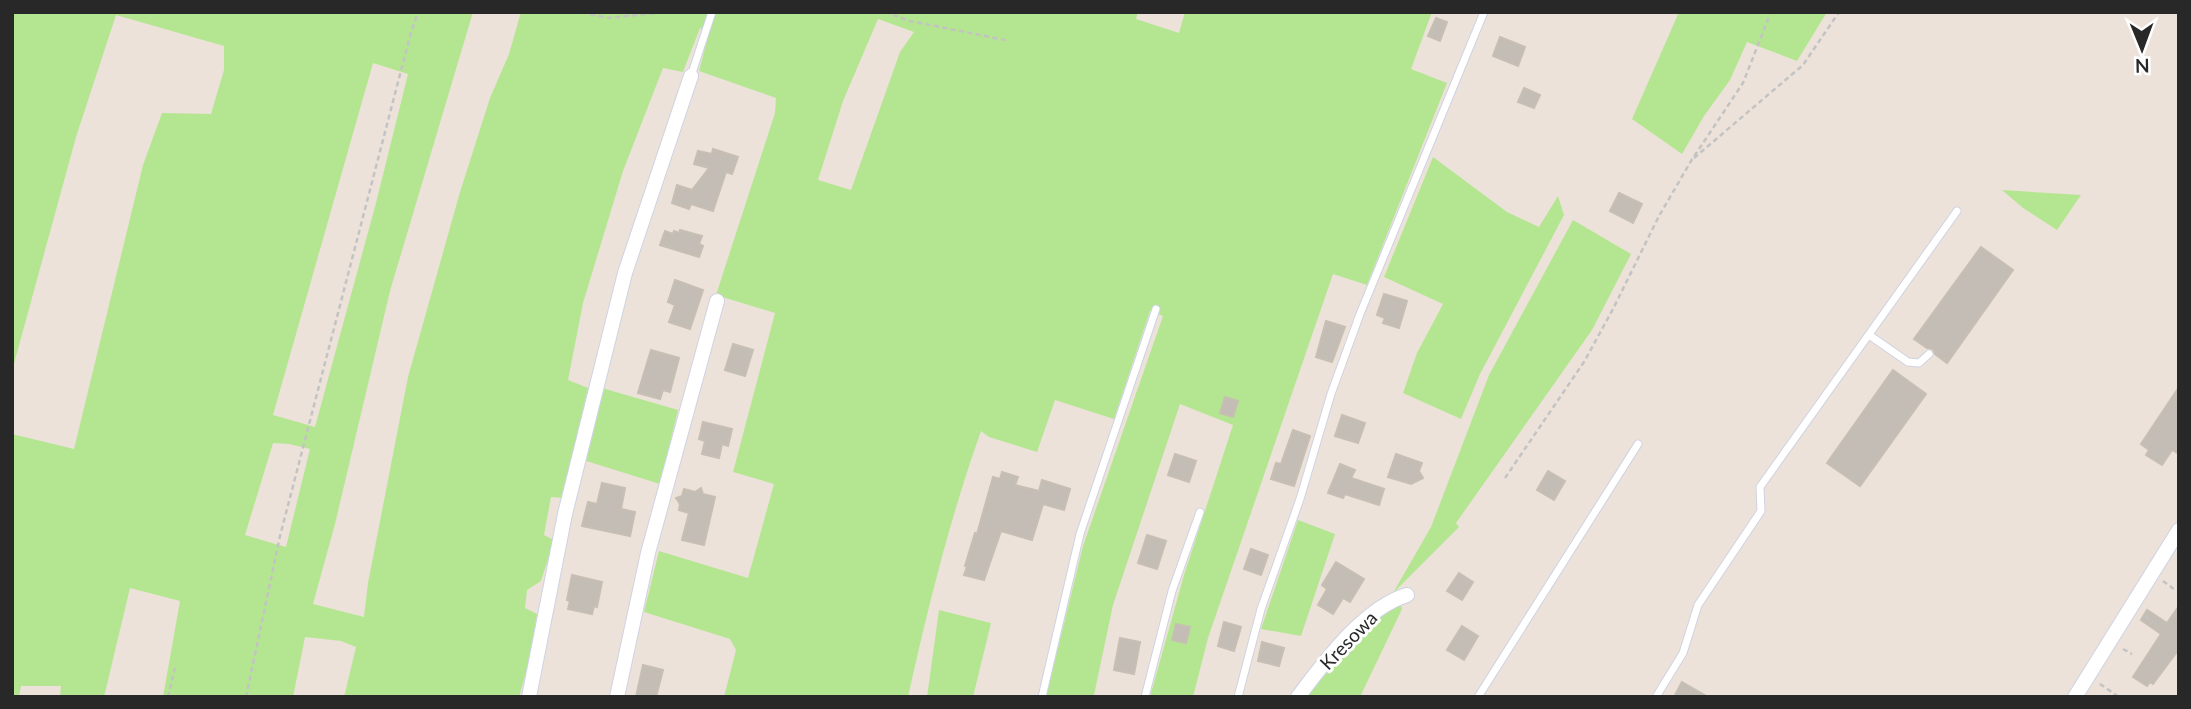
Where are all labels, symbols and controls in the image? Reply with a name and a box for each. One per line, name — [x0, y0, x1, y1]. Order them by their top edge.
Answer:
north arrow — [2107, 14, 2177, 84]
text: N — [2135, 55, 2150, 78]
street label: Kresowa — [1315, 606, 1381, 674]

